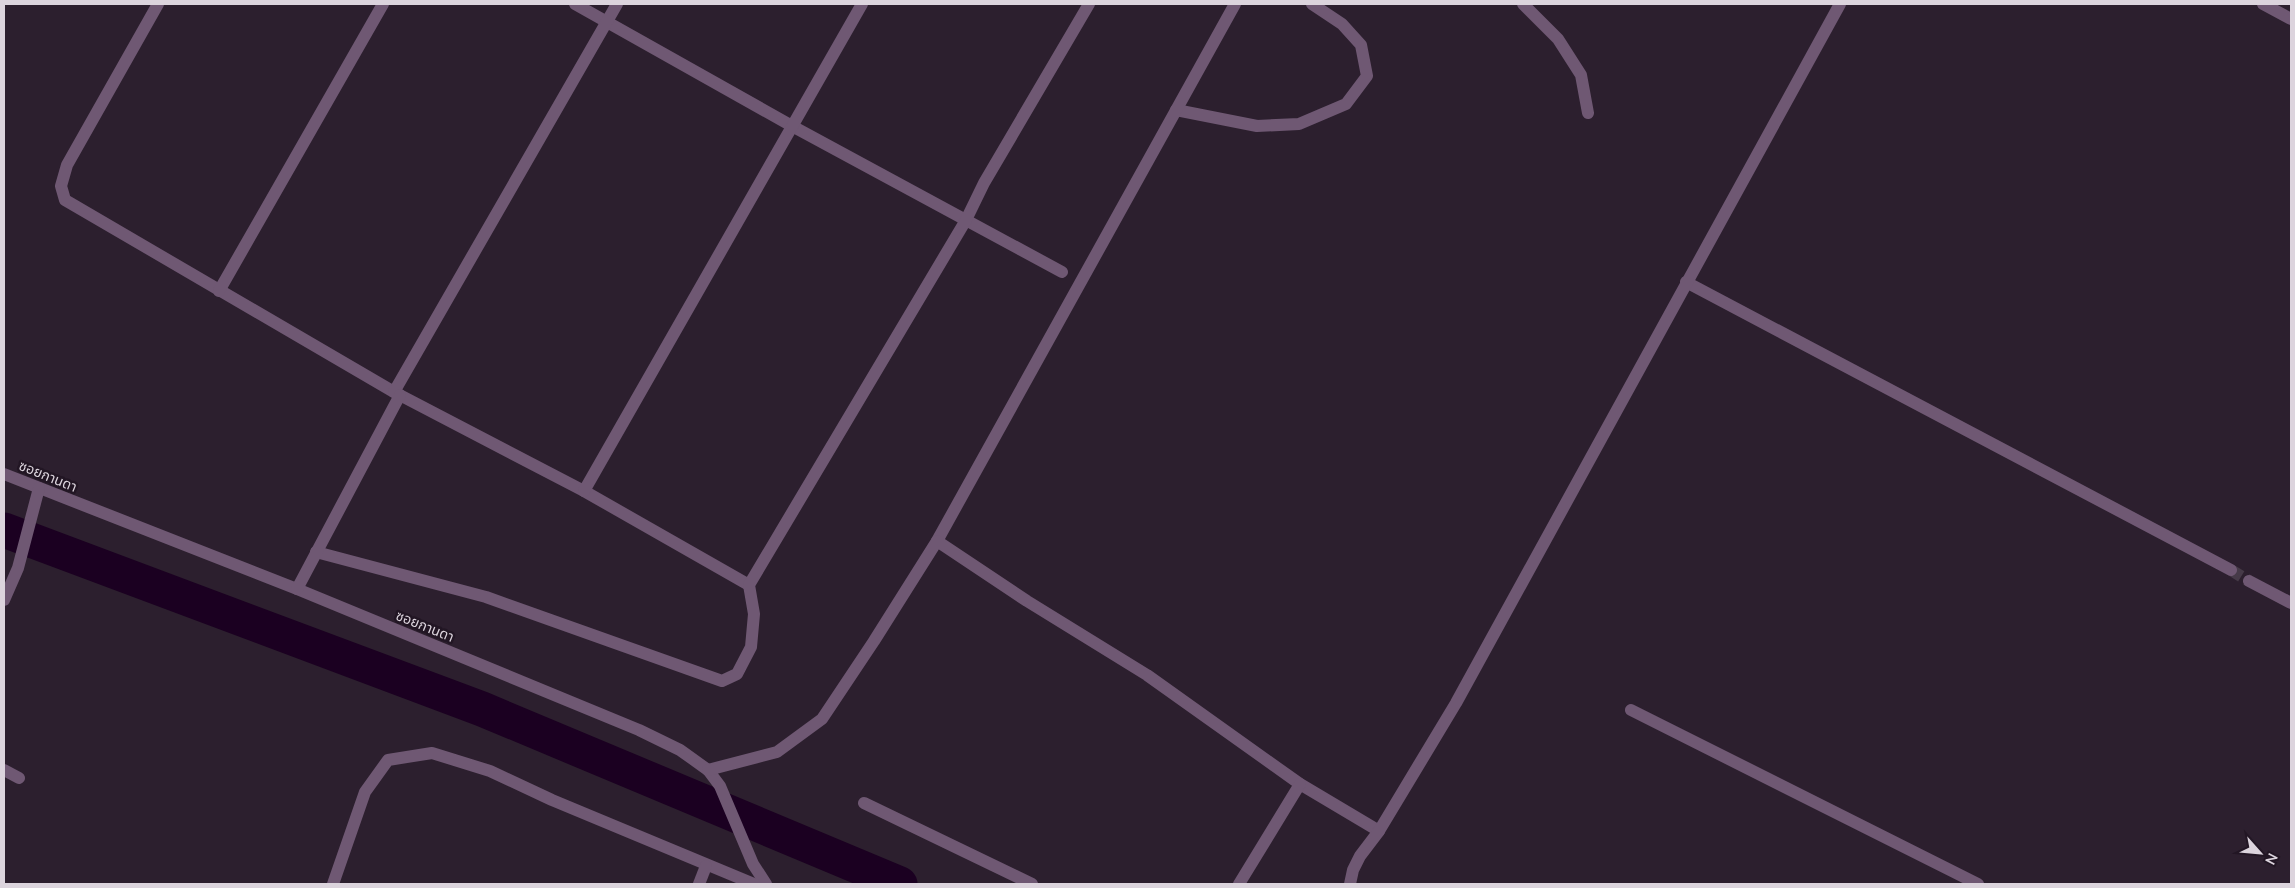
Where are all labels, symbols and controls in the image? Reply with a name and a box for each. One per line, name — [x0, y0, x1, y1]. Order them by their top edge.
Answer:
street label: ซอยกานดา — [16, 456, 80, 496]
street label: ซอยกานดา — [393, 606, 457, 646]
north arrow — [2235, 828, 2285, 878]
text: N — [2261, 850, 2282, 868]

